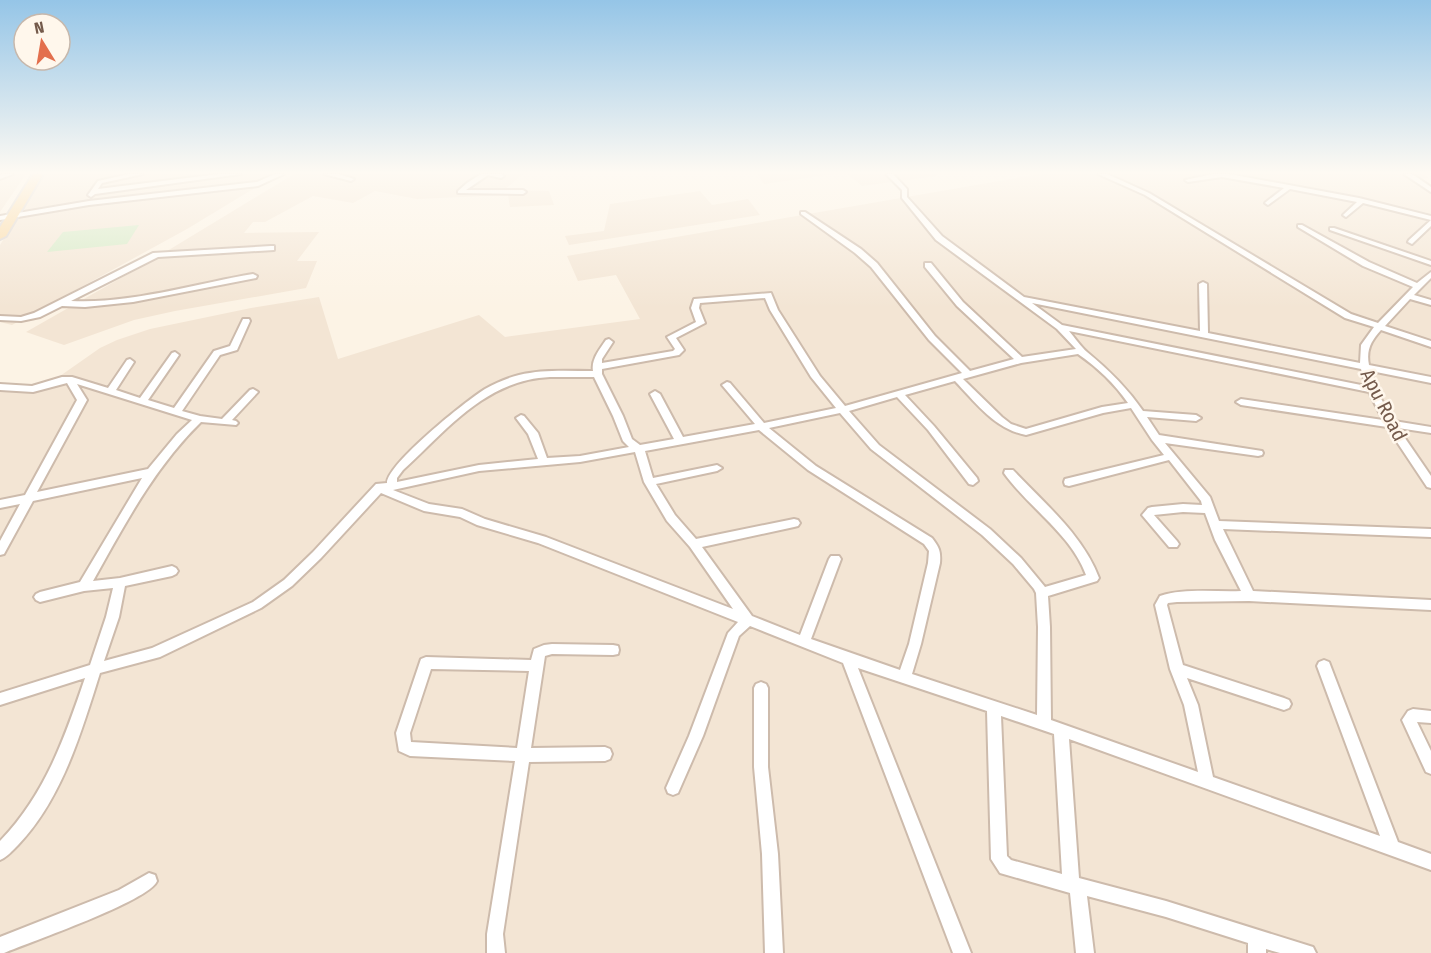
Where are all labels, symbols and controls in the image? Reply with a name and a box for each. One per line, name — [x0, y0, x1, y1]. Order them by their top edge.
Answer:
north arrow — [12, 12, 72, 72]
text: N — [33, 18, 46, 38]
street label: Apu Road — [1356, 365, 1412, 445]

